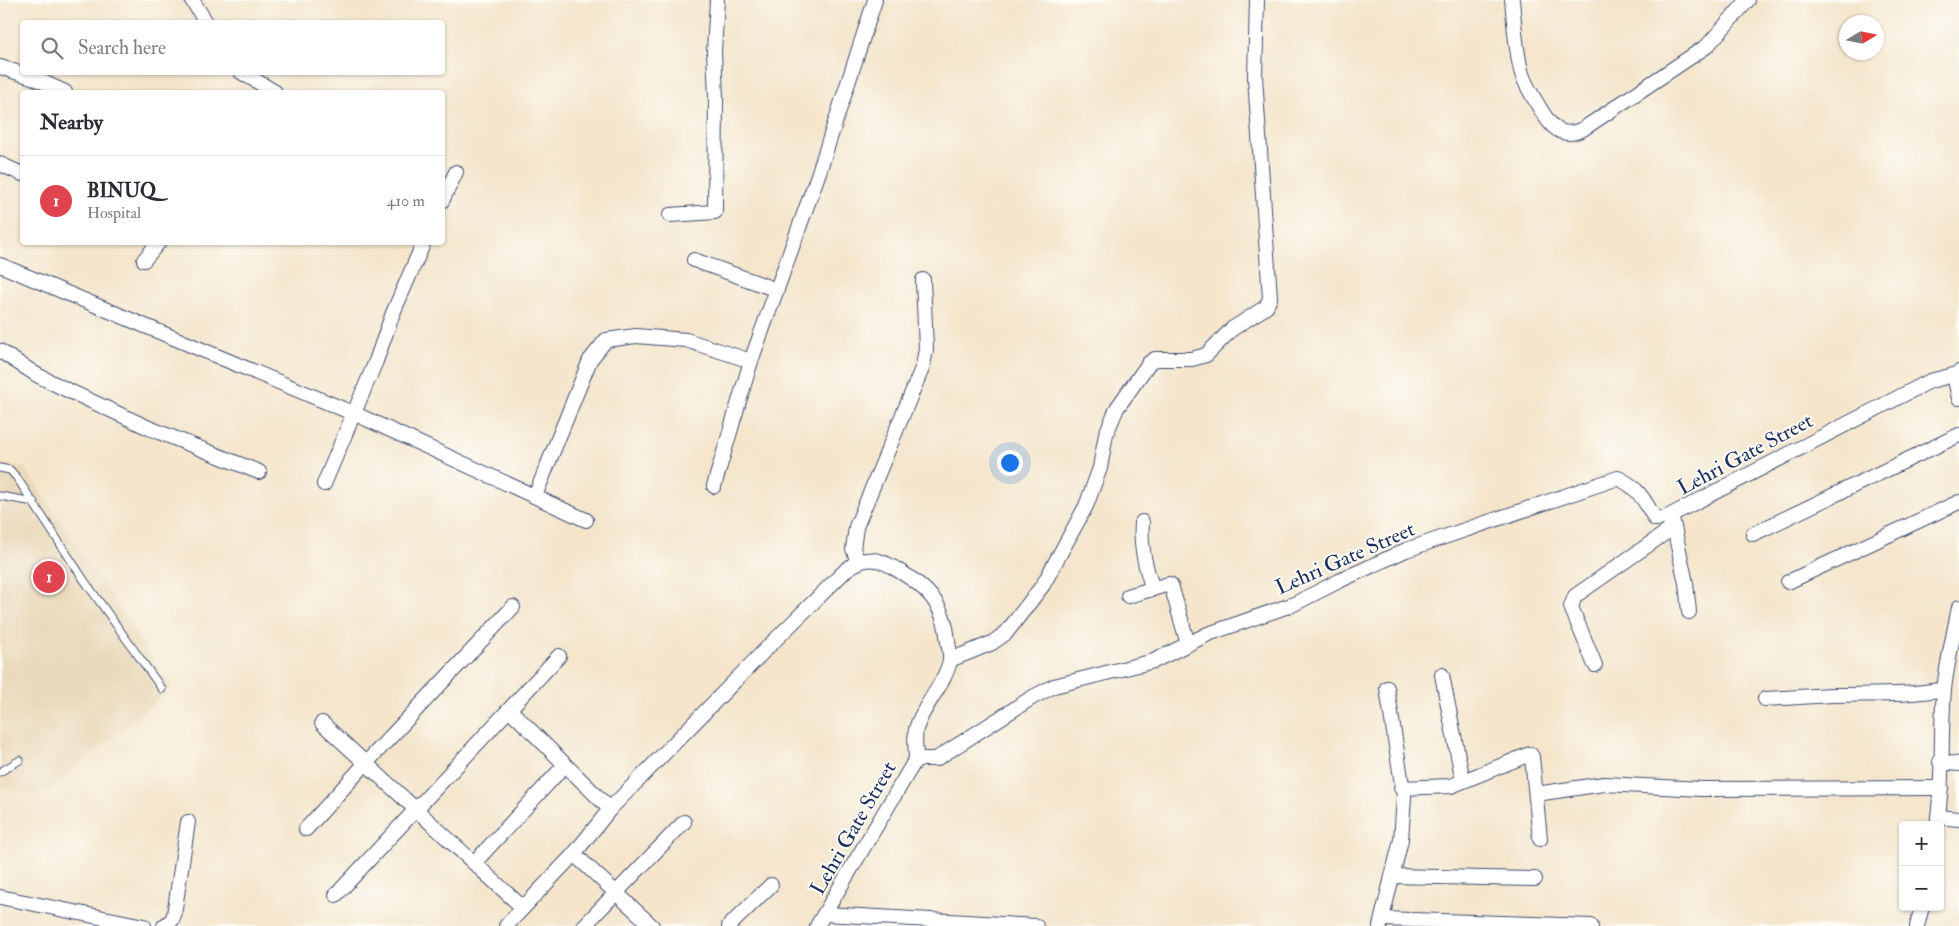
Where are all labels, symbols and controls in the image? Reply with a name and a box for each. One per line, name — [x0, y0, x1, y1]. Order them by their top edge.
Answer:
north arrow — [1839, 15, 1884, 60]
search box — [20, 20, 445, 75]
icon: search — [38, 34, 66, 62]
text: Search here — [78, 36, 166, 60]
text: Nearby — [40, 109, 103, 136]
text: BINUQ — [87, 179, 156, 203]
text: 1 — [53, 191, 59, 211]
text: 410 m — [387, 191, 425, 211]
text: Hospital — [87, 203, 141, 223]
street label: Lehri Gate Street — [1673, 407, 1818, 502]
your location — [997, 450, 1023, 476]
street label: Lehri Gate Street — [1271, 516, 1419, 601]
pin: 1 — [33, 558, 65, 596]
street label: Lehri Gate Street — [804, 757, 903, 900]
map controls — [1899, 821, 1944, 911]
button: + — [1899, 821, 1944, 866]
button: − — [1899, 866, 1944, 911]

